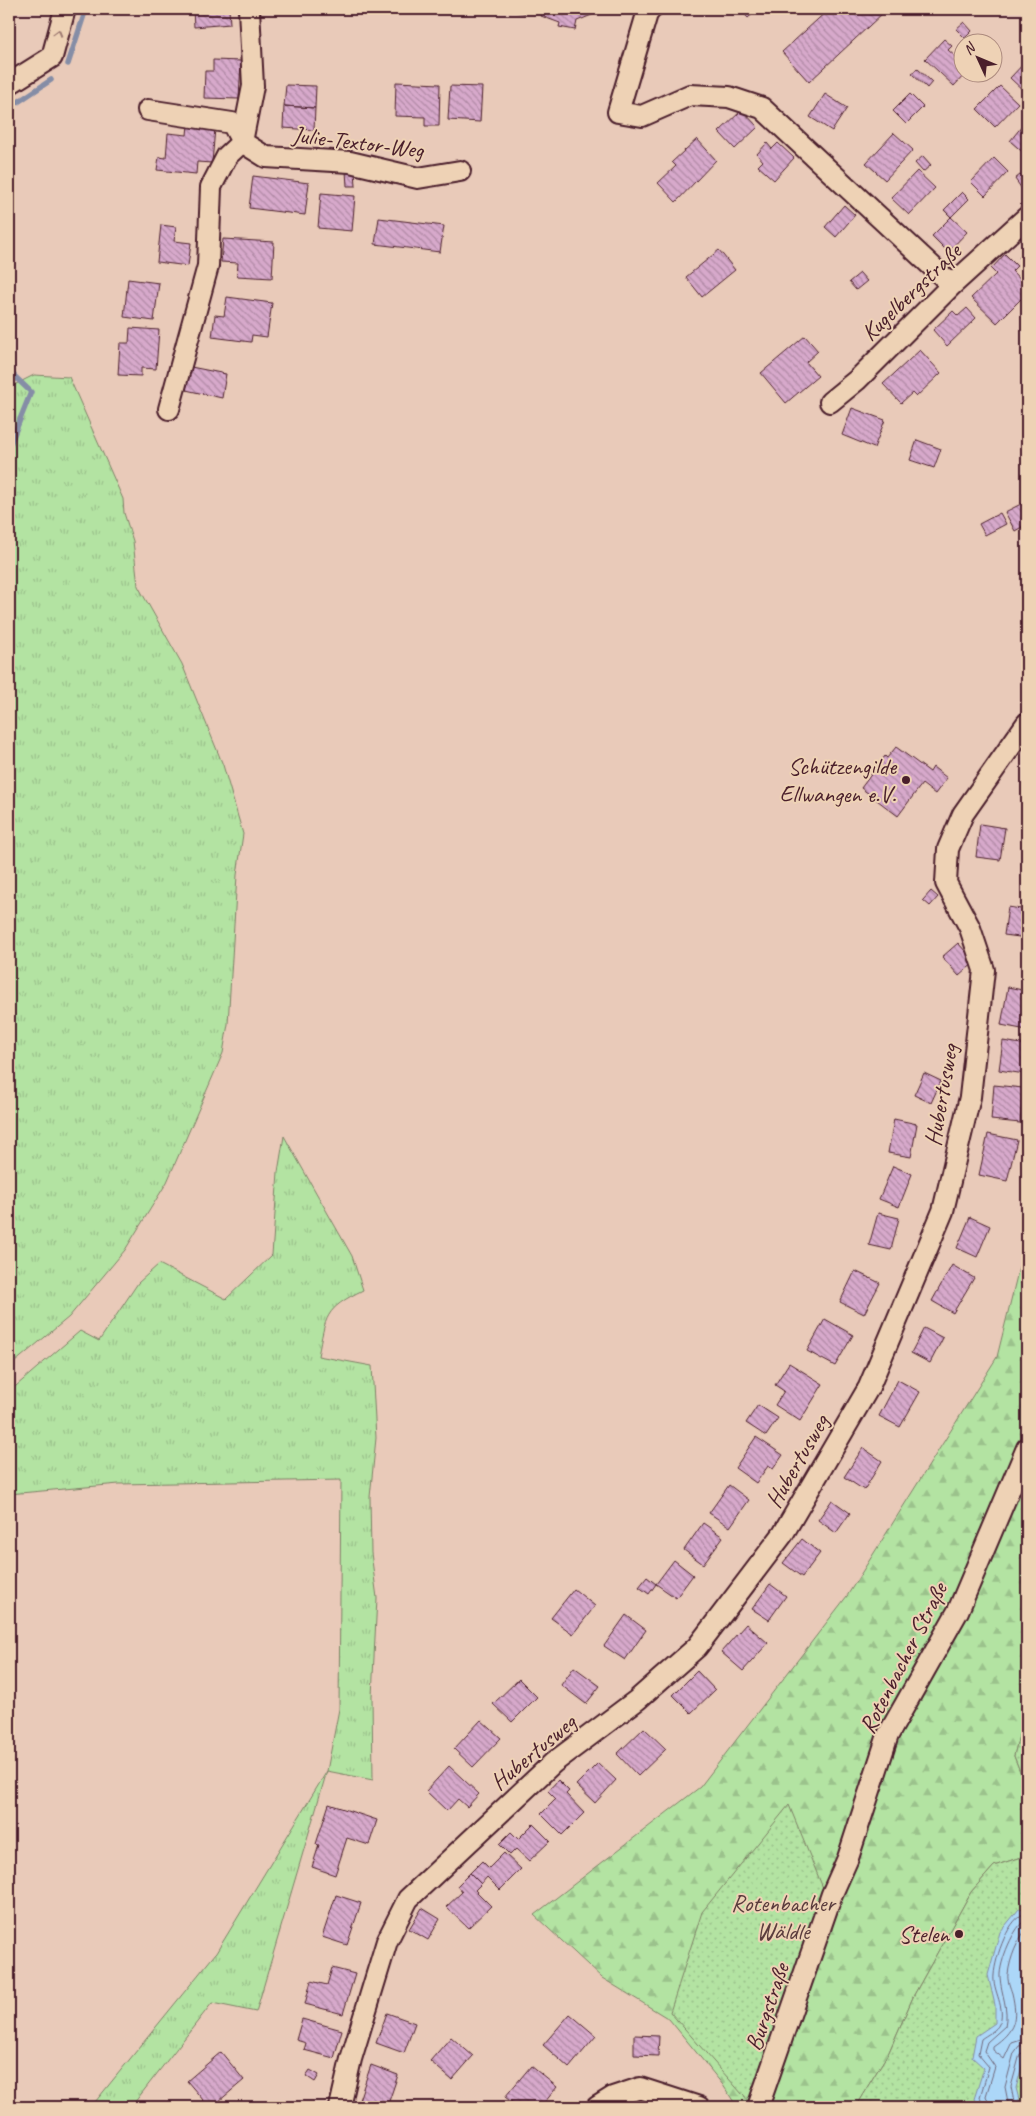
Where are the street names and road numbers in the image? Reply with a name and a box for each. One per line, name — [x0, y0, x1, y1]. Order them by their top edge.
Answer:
street label: Julie-Textor-Weg — [290, 119, 427, 165]
street label: Kugelbergstraße — [855, 235, 969, 347]
street label: Hubertusweg — [917, 1040, 965, 1148]
street label: Hubertusweg — [758, 1408, 836, 1513]
street label: Rotenbacher Straße — [852, 1576, 955, 1738]
street label: Hubertusweg — [484, 1707, 583, 1797]
street label: Burgstraße — [738, 1957, 797, 2055]

